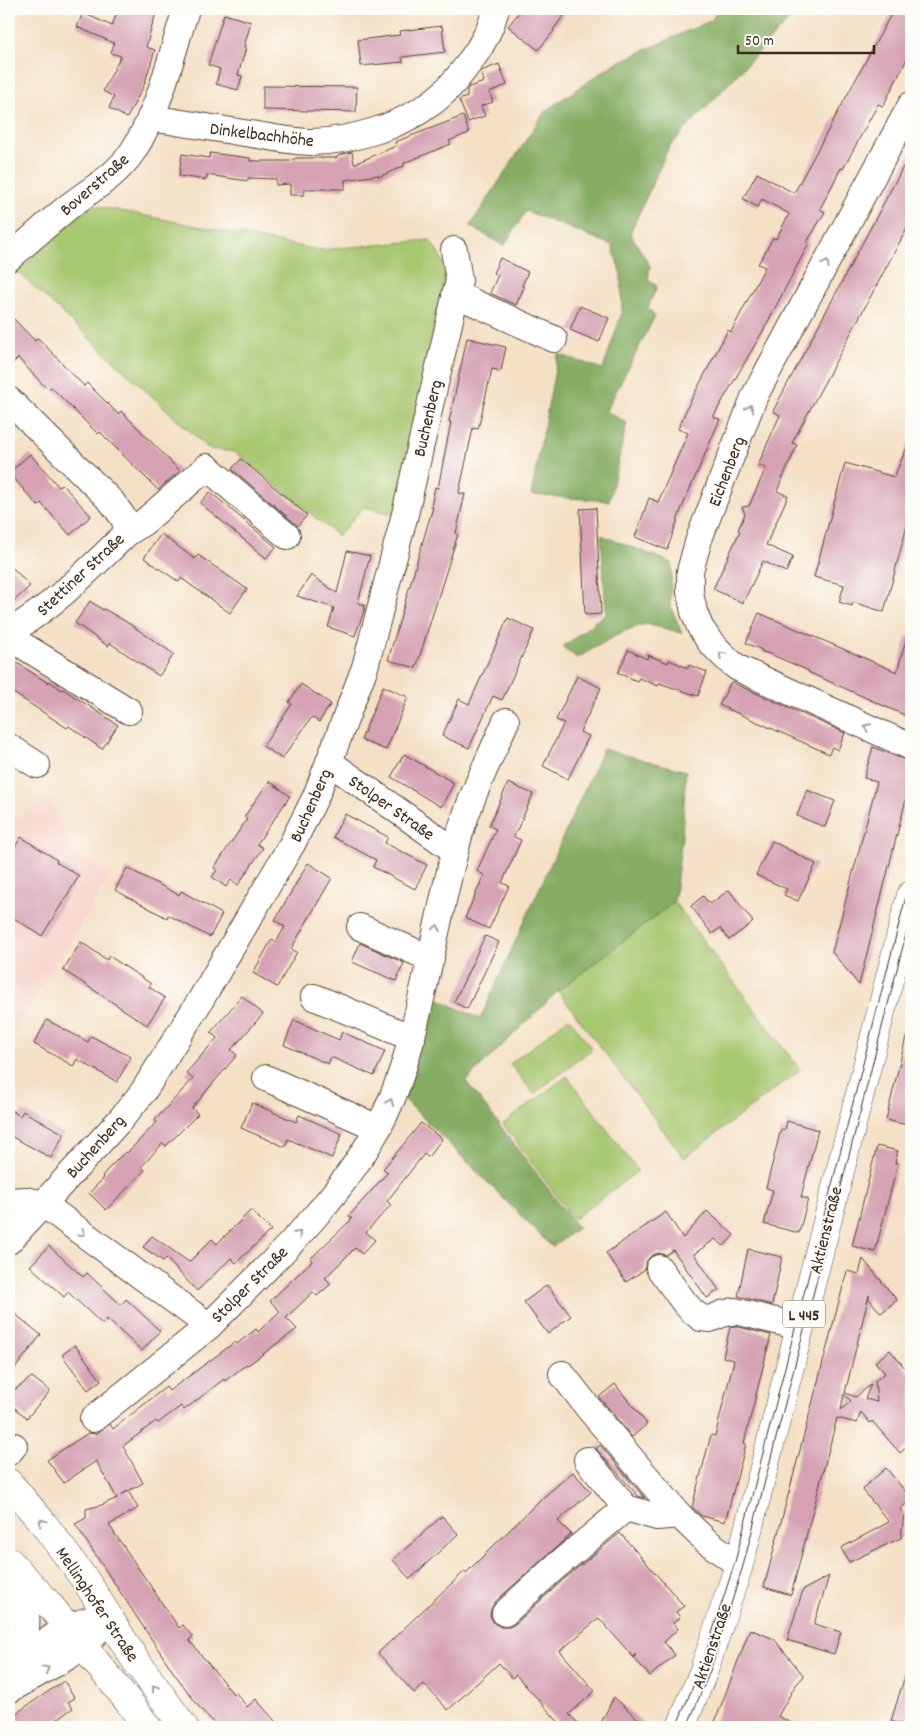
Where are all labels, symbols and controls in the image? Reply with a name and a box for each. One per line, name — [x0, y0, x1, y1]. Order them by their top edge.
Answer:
scale bar — [738, 22, 874, 54]
text: 50 m — [745, 31, 774, 53]
street label: Dinkelbachhöhe — [208, 118, 315, 155]
street label: Boverstraße — [56, 149, 136, 223]
one-way arrow — [820, 260, 830, 269]
street label: Buchenberg — [408, 378, 450, 460]
one-way arrow — [744, 404, 754, 413]
street label: Eichenberg — [703, 433, 753, 511]
street label: Stettiner Straße — [32, 528, 131, 623]
one-way arrow — [719, 652, 728, 661]
one-way arrow — [863, 723, 872, 733]
street label: Buchenberg — [285, 765, 340, 847]
street label: Stolper Straße — [342, 770, 439, 848]
one-way arrow — [431, 924, 442, 933]
one-way arrow — [384, 1098, 395, 1107]
street label: Buchenberg — [61, 1110, 132, 1185]
street label: Aktienstraße — [805, 1184, 850, 1277]
one-way arrow — [76, 1227, 86, 1236]
one-way arrow — [292, 1231, 301, 1240]
street label: Stolper Straße — [207, 1241, 295, 1330]
road number: L 445 — [783, 1300, 825, 1328]
one-way arrow — [40, 1519, 48, 1528]
street label: Mellinghofer Straße — [48, 1543, 144, 1668]
street label: Aktienstraße — [687, 1601, 740, 1693]
one-way arrow — [41, 1665, 50, 1675]
one-way arrow — [152, 1684, 161, 1694]

